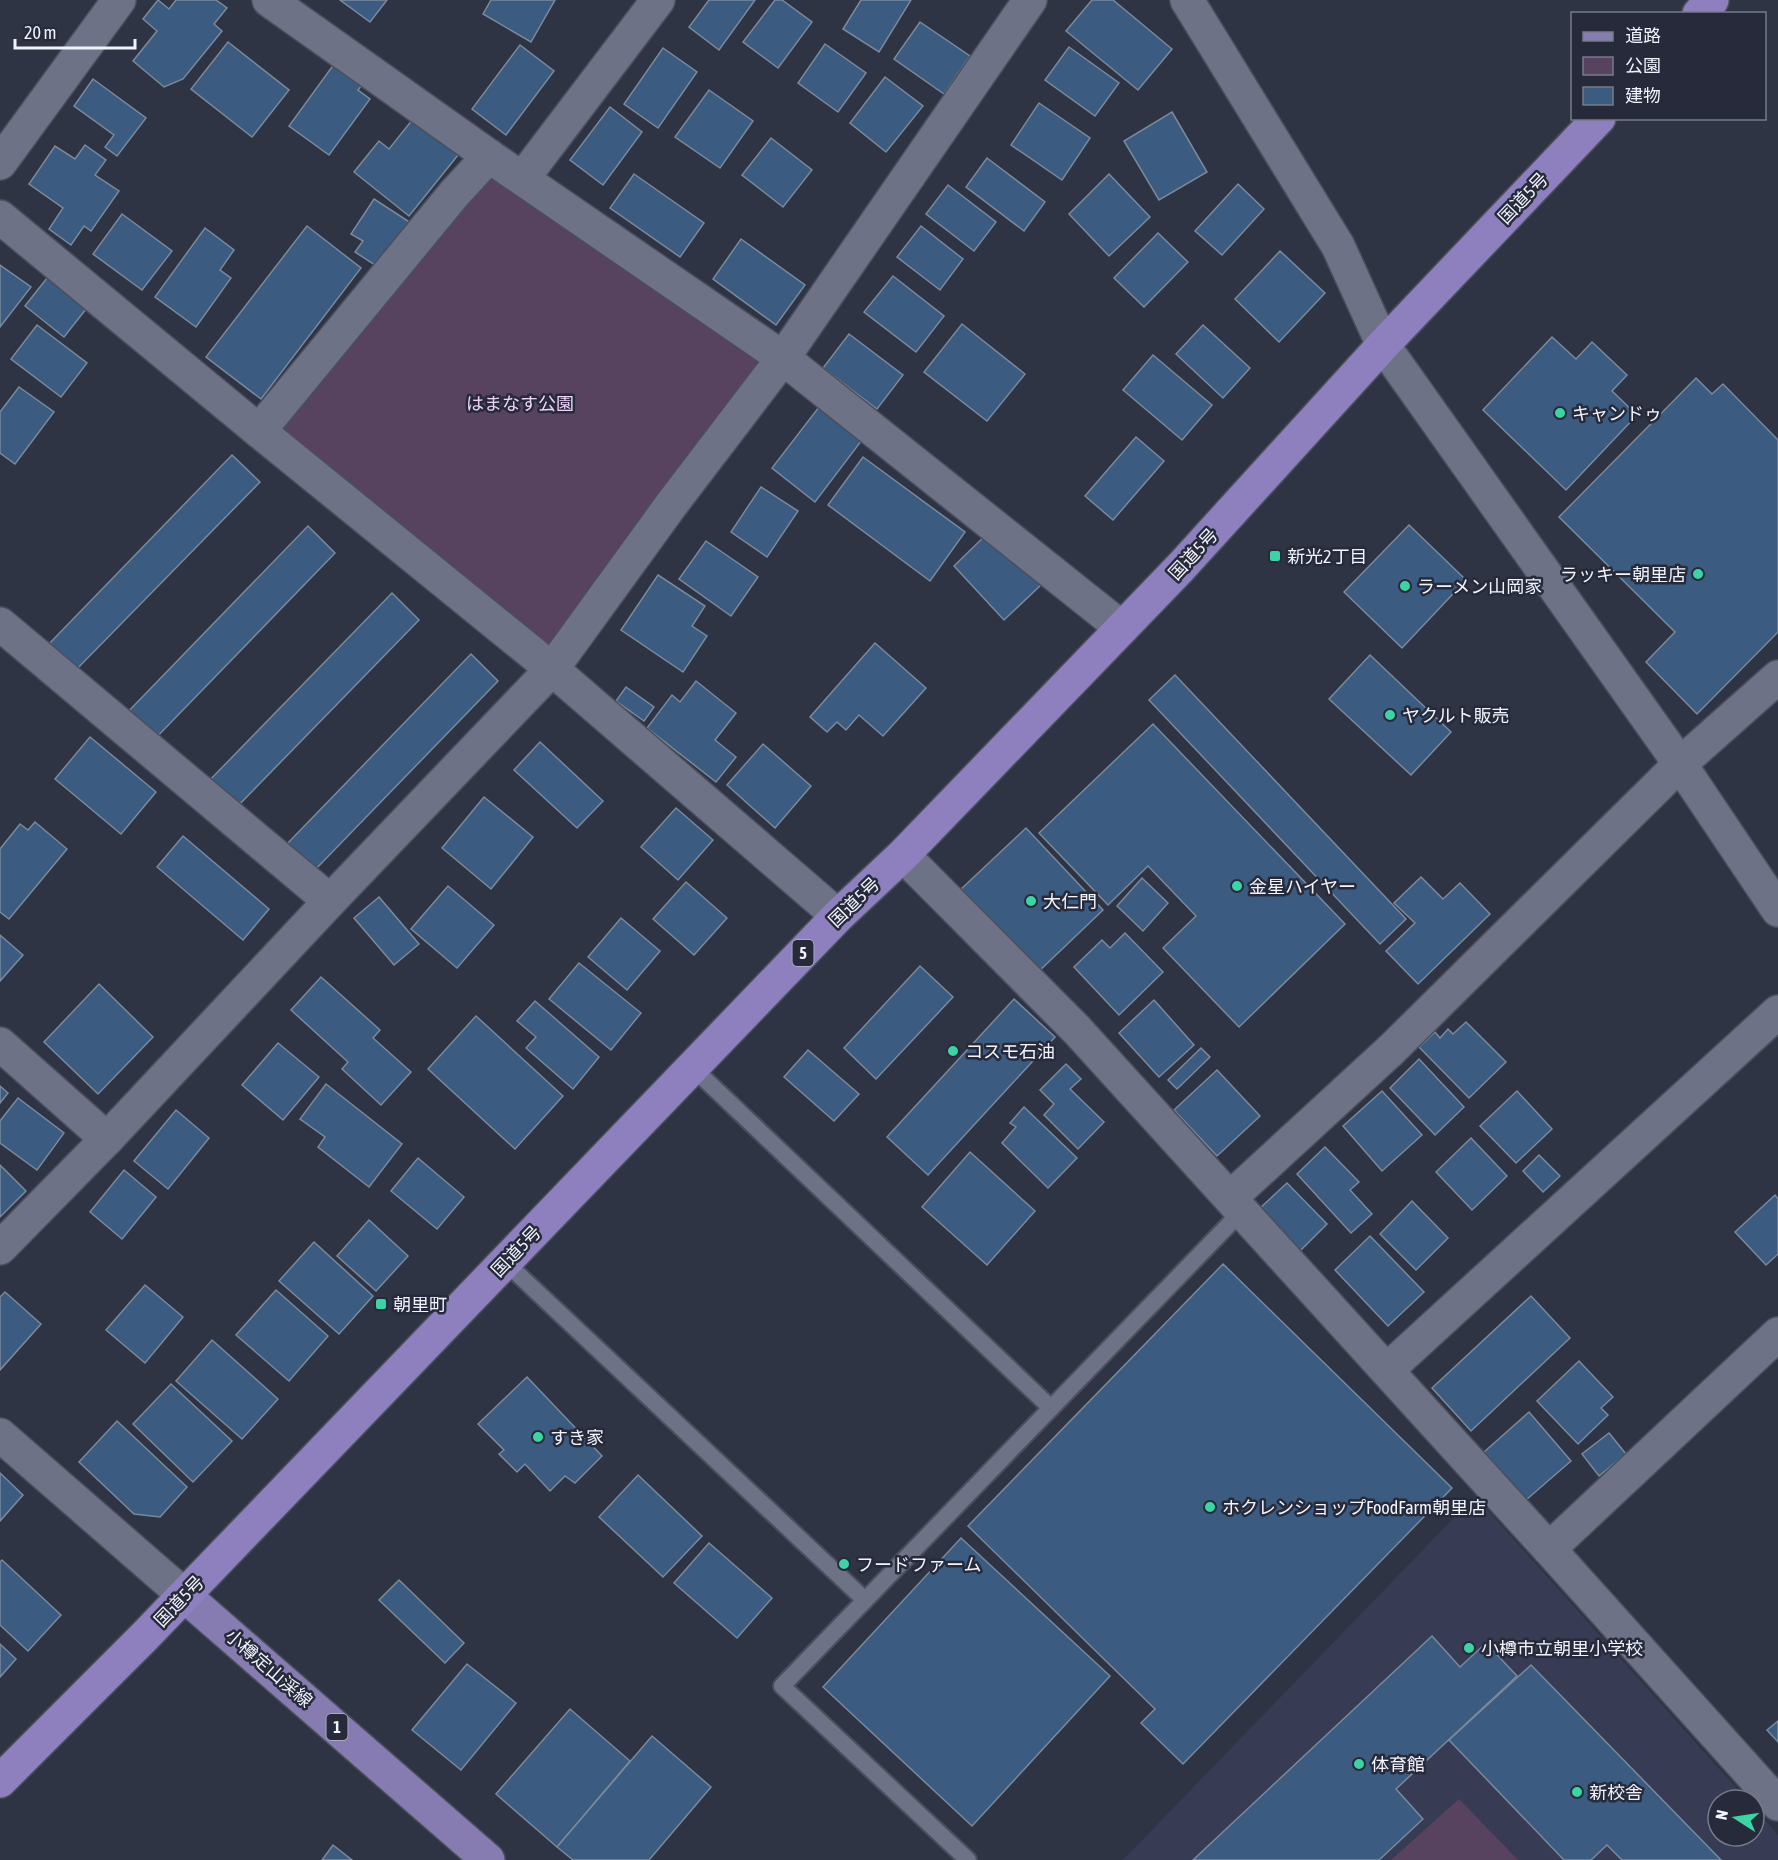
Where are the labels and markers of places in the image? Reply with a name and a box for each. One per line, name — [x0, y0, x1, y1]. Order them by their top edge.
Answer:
place label: キャンドゥ — [1572, 403, 1662, 424]
marker: キャンドゥ — [1553, 406, 1567, 420]
place label: 新光2丁目 — [1287, 546, 1367, 567]
marker: 新光2丁目 — [1268, 549, 1282, 563]
place label: ラッキー朝里店 — [1560, 564, 1686, 585]
marker: ラッキー朝里店 — [1691, 567, 1705, 581]
place label: ラーメン山岡家 — [1417, 576, 1542, 597]
marker: ラーメン山岡家 — [1398, 579, 1412, 593]
place label: ヤクルト販売 — [1402, 705, 1509, 726]
marker: ヤクルト販売 — [1383, 708, 1397, 722]
place label: 金星ハイヤー — [1249, 876, 1356, 897]
marker: 金星ハイヤー — [1230, 879, 1244, 893]
place label: 大仁門 — [1043, 891, 1097, 912]
marker: 大仁門 — [1024, 894, 1038, 908]
place label: コスモ石油 — [965, 1041, 1055, 1062]
marker: コスモ石油 — [946, 1044, 960, 1058]
place label: 朝里町 — [393, 1294, 447, 1315]
marker: 朝里町 — [374, 1297, 388, 1311]
place label: すき家 — [550, 1427, 604, 1448]
marker: すき家 — [531, 1430, 545, 1444]
place label: ホクレンショップFoodFarm朝里店 — [1222, 1497, 1486, 1518]
marker: ホクレンショップFoodFarm朝里店 — [1203, 1500, 1217, 1514]
place label: フードファーム — [856, 1554, 981, 1575]
marker: フードファーム — [837, 1557, 851, 1571]
place label: 小樽市立朝里小学校 — [1481, 1638, 1643, 1659]
marker: 小樽市立朝里小学校 — [1462, 1641, 1476, 1655]
place label: 体育館 — [1371, 1754, 1425, 1775]
marker: 体育館 — [1352, 1757, 1366, 1771]
place label: 新校舎 — [1589, 1782, 1643, 1803]
marker: 新校舎 — [1570, 1785, 1584, 1799]

